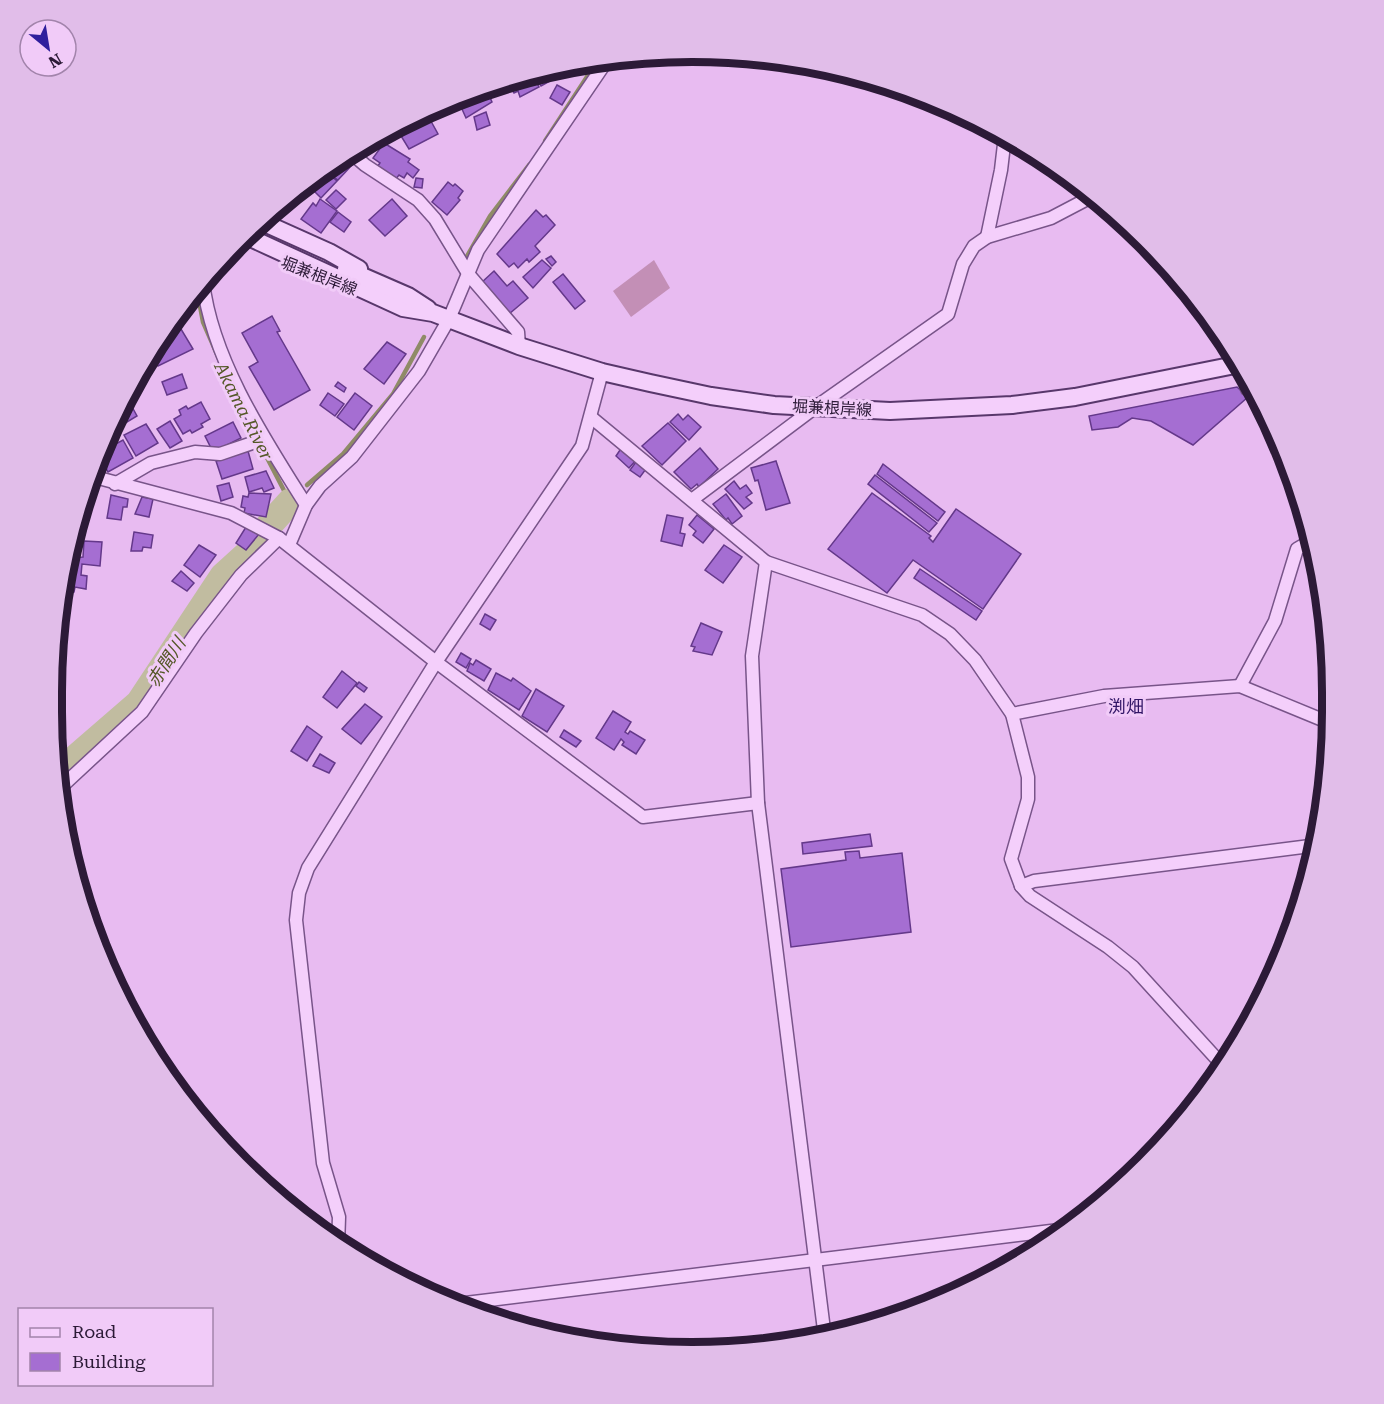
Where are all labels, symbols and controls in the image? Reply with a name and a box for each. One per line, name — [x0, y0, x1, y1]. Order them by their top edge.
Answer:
north arrow — [18, 18, 78, 78]
text: N — [45, 49, 65, 72]
street label: 堀兼根岸線 — [278, 253, 360, 299]
water label: Akama River — [210, 358, 278, 464]
street label: 堀兼根岸線 — [792, 396, 872, 420]
water label: 赤間川 — [142, 632, 191, 690]
district label: 渕畑 — [1108, 696, 1144, 717]
legend — [18, 1308, 213, 1386]
text: Road — [72, 1321, 117, 1342]
text: Building — [72, 1351, 146, 1372]

